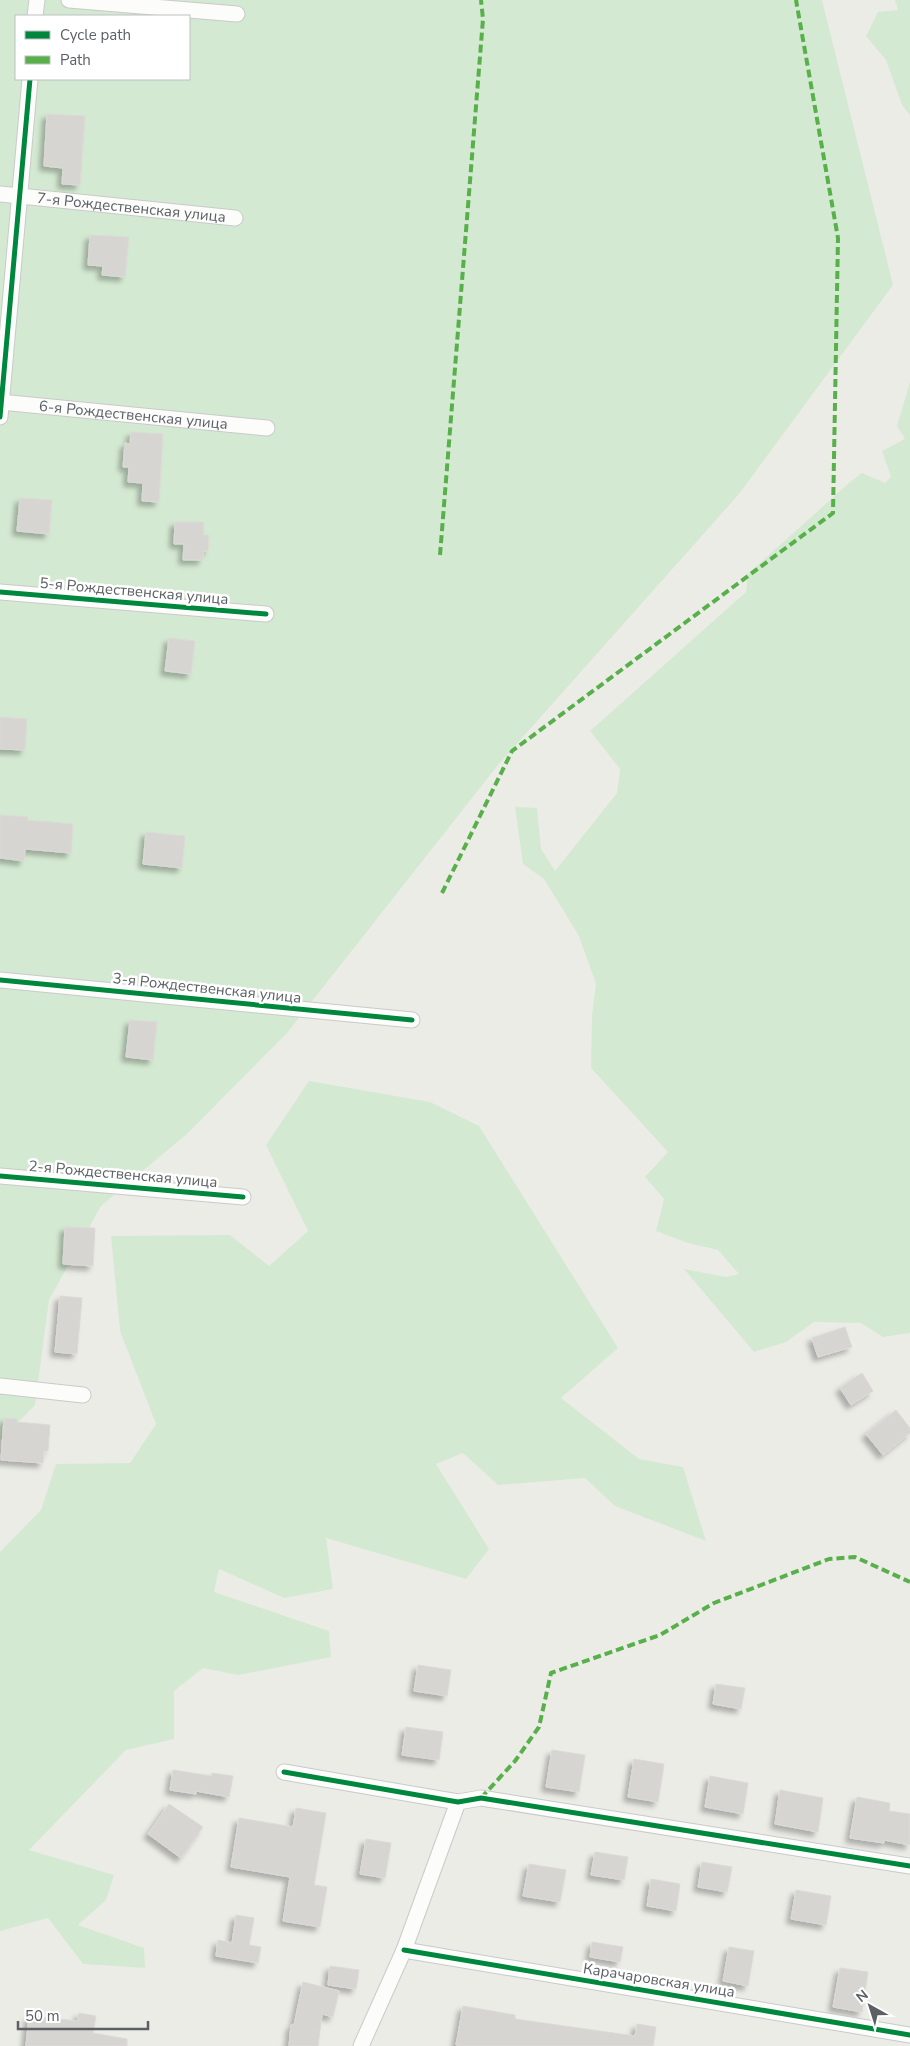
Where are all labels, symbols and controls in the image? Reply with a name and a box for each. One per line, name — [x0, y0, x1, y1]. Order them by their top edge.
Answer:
legend — [15, 15, 190, 80]
text: Cycle path — [60, 25, 131, 45]
text: Path — [60, 50, 91, 70]
street label: 7-я Рождественская улица — [36, 188, 227, 227]
street label: 6-я Рождественская улица — [38, 396, 229, 434]
street label: 5-я Рождественская улица — [39, 573, 229, 609]
street label: 3-я Рождественская улица — [112, 968, 302, 1008]
street label: 2-я Рождественская улица — [28, 1156, 218, 1192]
street label: Карачаровская улица — [582, 1958, 736, 2002]
north arrow — [845, 1981, 895, 2031]
text: N — [852, 1986, 872, 2007]
scale bar — [18, 1998, 148, 2030]
text: 50 m — [25, 2006, 60, 2026]

